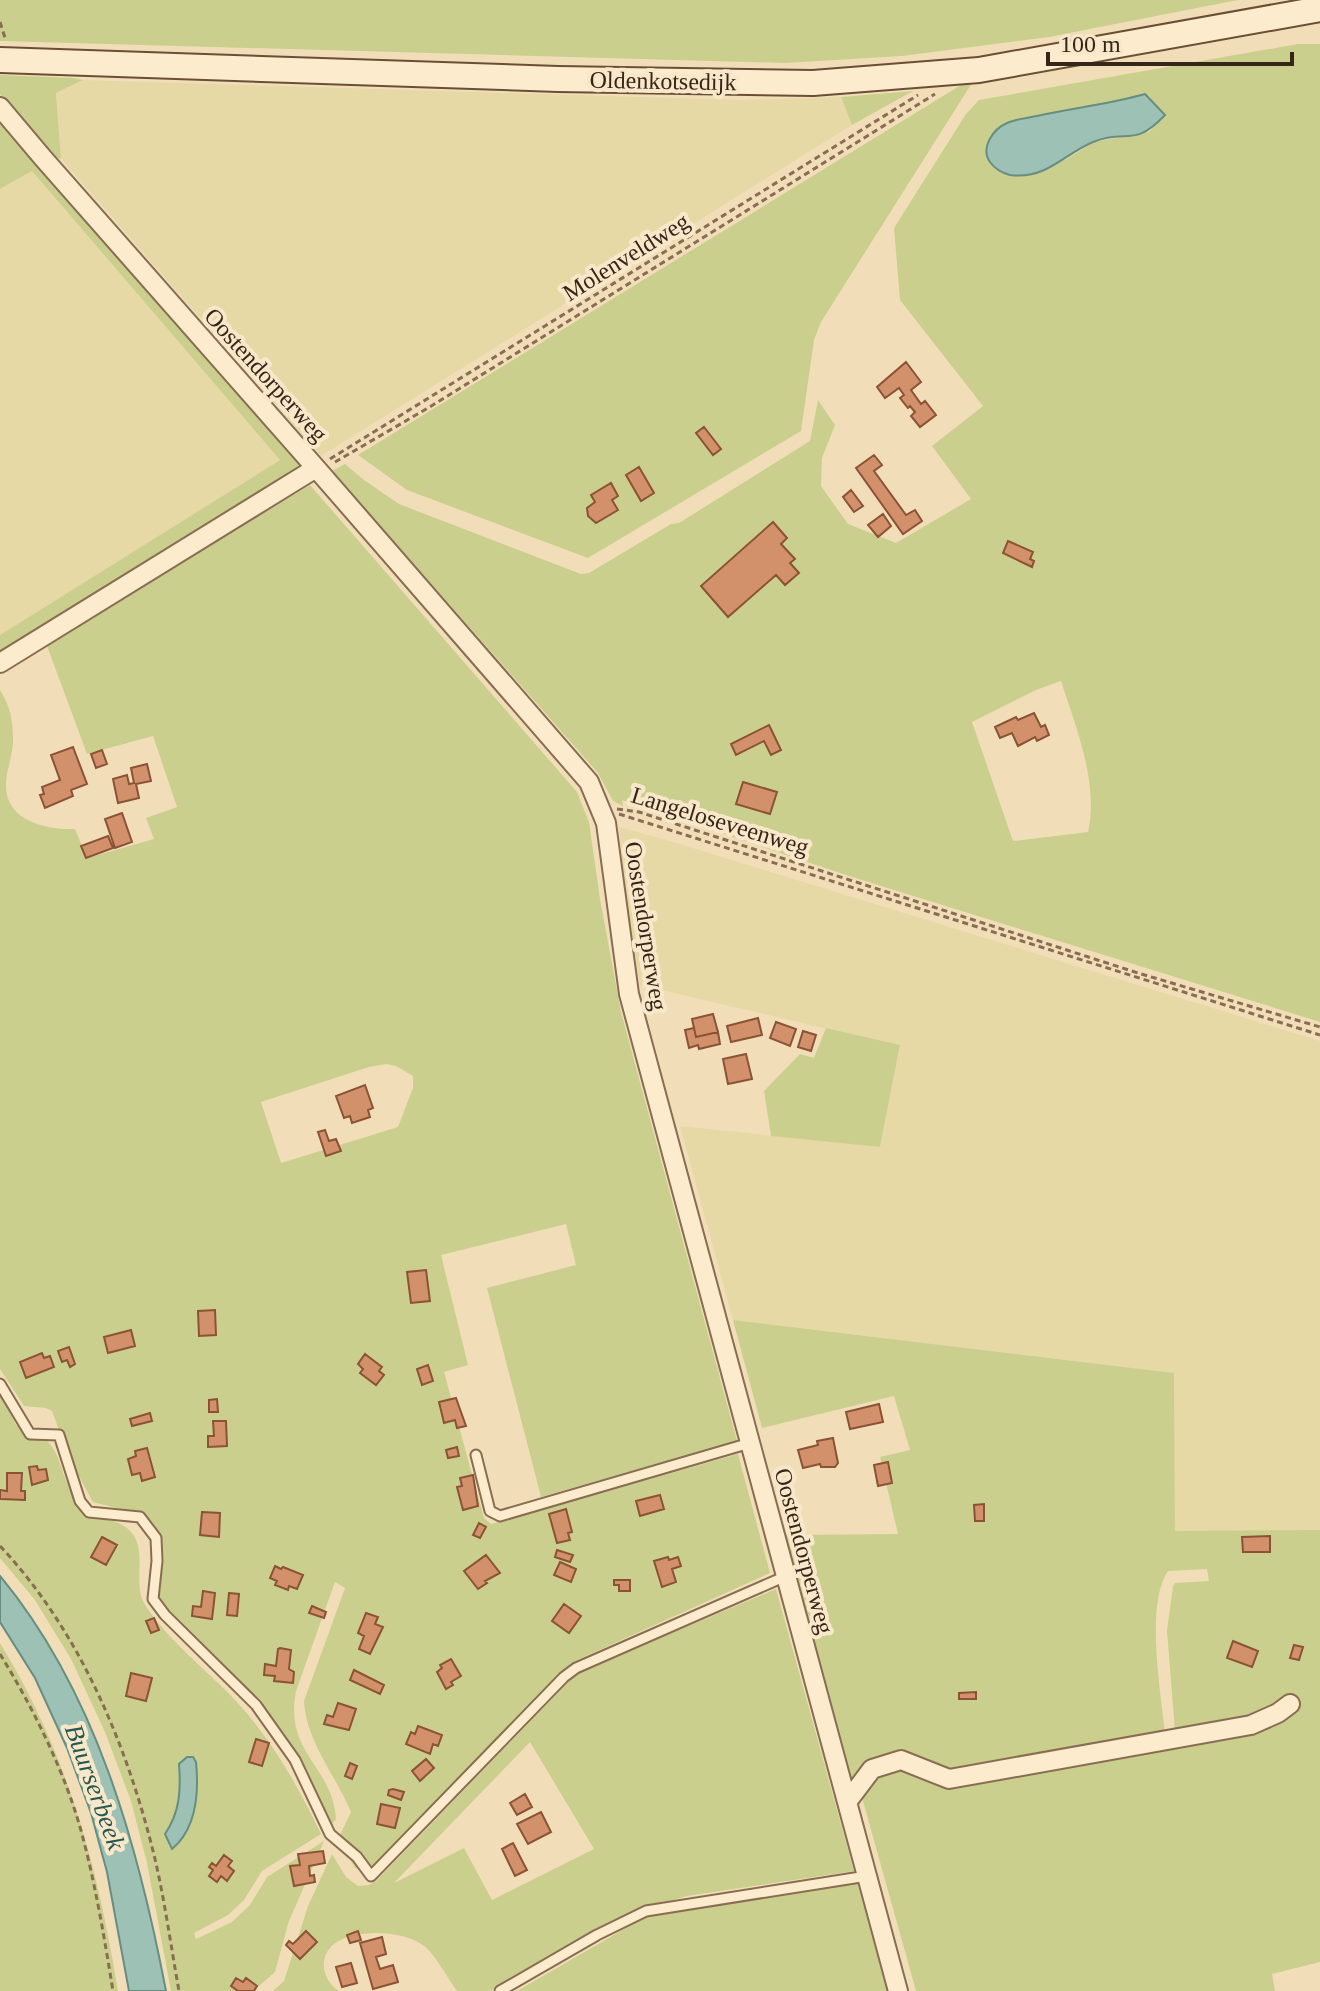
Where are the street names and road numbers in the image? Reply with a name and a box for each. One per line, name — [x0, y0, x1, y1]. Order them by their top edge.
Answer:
street label: Oldenkotsedijk — [589, 67, 737, 95]
street label: Molenveldweg — [558, 208, 694, 306]
street label: Oostendorperweg — [199, 303, 333, 447]
street label: Langeloseveenweg — [628, 782, 812, 860]
street label: Oostendorperweg — [620, 840, 672, 1012]
street label: Oostendorperweg — [769, 1465, 839, 1637]

